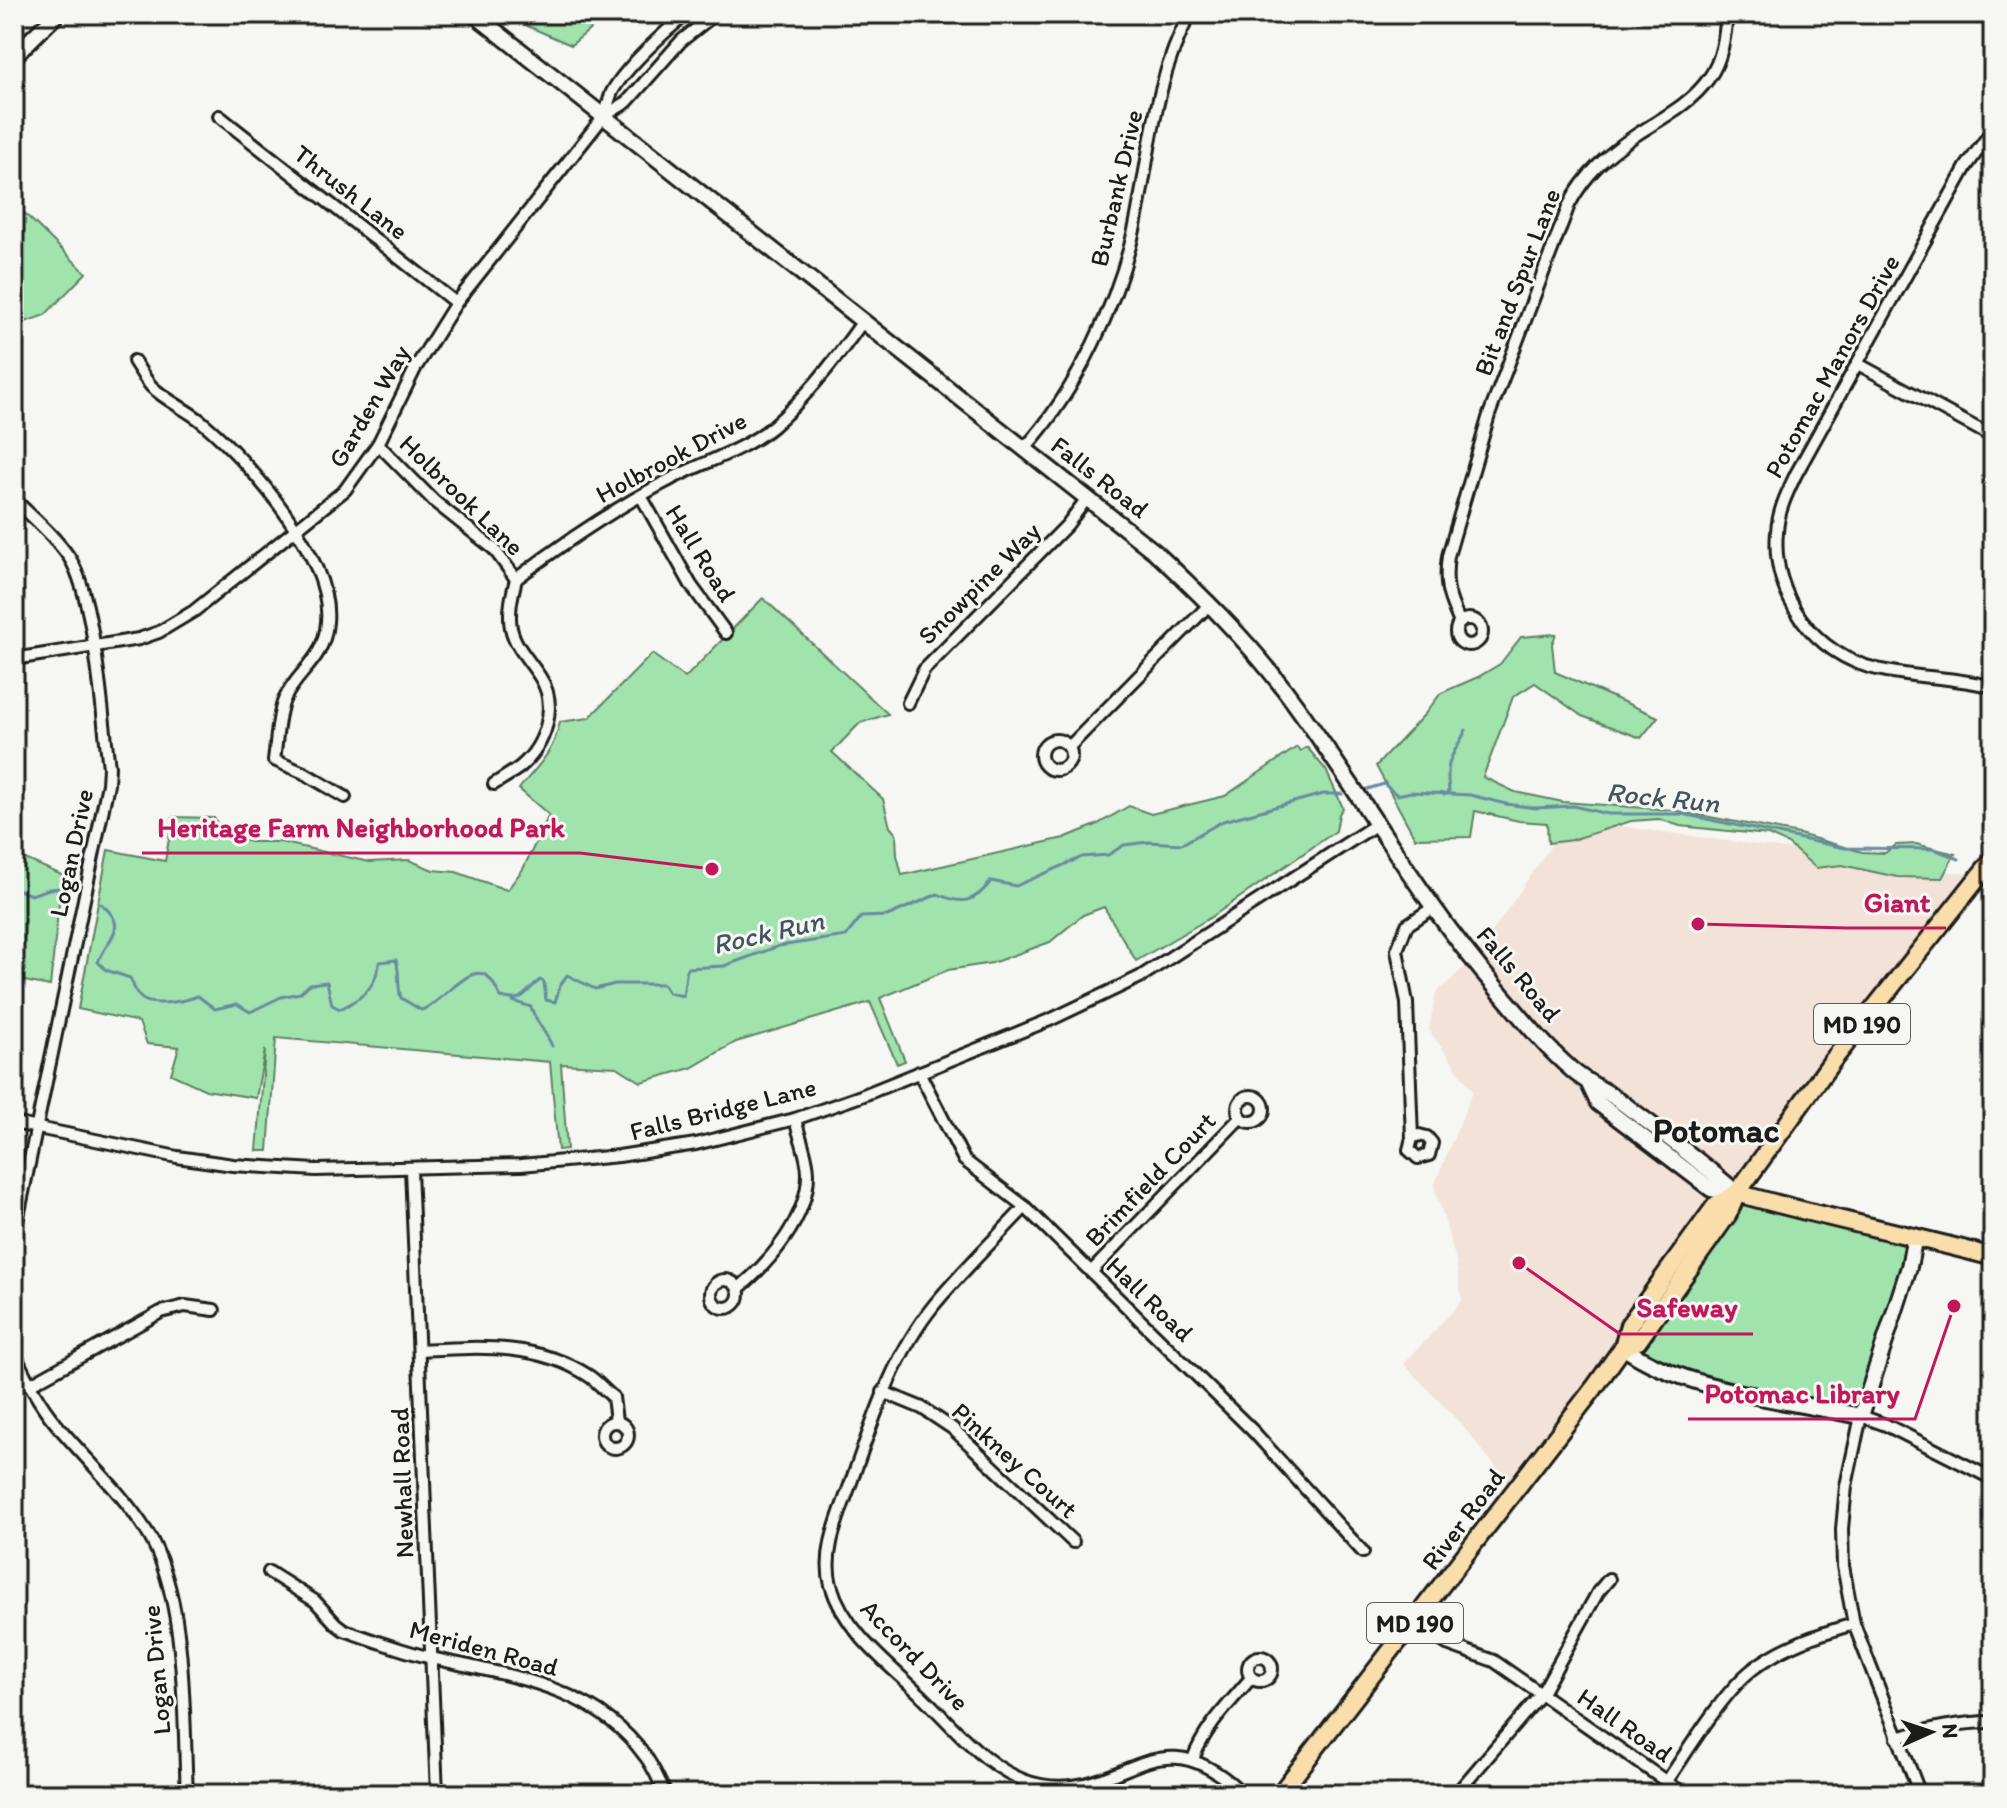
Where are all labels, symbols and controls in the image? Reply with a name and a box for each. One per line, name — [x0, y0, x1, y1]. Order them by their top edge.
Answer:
street label: Burbank Drive — [1082, 106, 1150, 270]
street label: Thrush Lane — [287, 137, 415, 247]
street label: Bit and Spur Lane — [1467, 184, 1567, 380]
street label: Potomac Manors Drive — [1757, 249, 1907, 483]
street label: Garden Way — [321, 339, 417, 473]
street label: Holbrook Drive — [590, 404, 752, 510]
street label: Holbrook Lane — [393, 428, 531, 562]
street label: Falls Road — [1045, 429, 1156, 526]
street label: Hall Road — [659, 498, 743, 608]
street label: Snowpine Way — [911, 515, 1047, 651]
water label: Rock Run — [1605, 774, 1722, 820]
street label: Logan Drive — [42, 786, 100, 920]
callout: Heritage Farm Neighborhood Park — [142, 801, 580, 853]
text: Heritage Farm Neighborhood Park — [157, 810, 565, 844]
callout: Giant — [1847, 876, 1946, 928]
text: Giant — [1864, 885, 1931, 919]
water label: Rock Run — [709, 902, 828, 961]
street label: Falls Road — [1470, 919, 1569, 1029]
road number: MD 190 — [1814, 1004, 1910, 1044]
street label: Falls Bridge Lane — [627, 1070, 819, 1148]
street label: Brimfield Court — [1078, 1105, 1222, 1253]
district label: Potomac — [1653, 1110, 1779, 1151]
street label: Hall Road — [1100, 1250, 1200, 1348]
callout: Safeway — [1620, 1282, 1753, 1334]
text: Safeway — [1637, 1290, 1738, 1324]
callout: Potomac Library — [1688, 1367, 1915, 1419]
text: Potomac Library — [1704, 1376, 1900, 1410]
street label: Pinkney Court — [945, 1395, 1085, 1525]
street label: Newhall Road — [383, 1407, 421, 1559]
street label: River Road — [1414, 1462, 1512, 1576]
street label: Accord Drive — [854, 1593, 976, 1717]
road number: MD 190 — [1367, 1603, 1463, 1643]
street label: Logan Drive — [134, 1604, 178, 1736]
street label: Meriden Road — [406, 1613, 563, 1683]
street label: Hall Road — [1571, 1681, 1679, 1769]
north arrow — [1891, 1692, 1971, 1772]
text: N — [1937, 1723, 1964, 1739]

